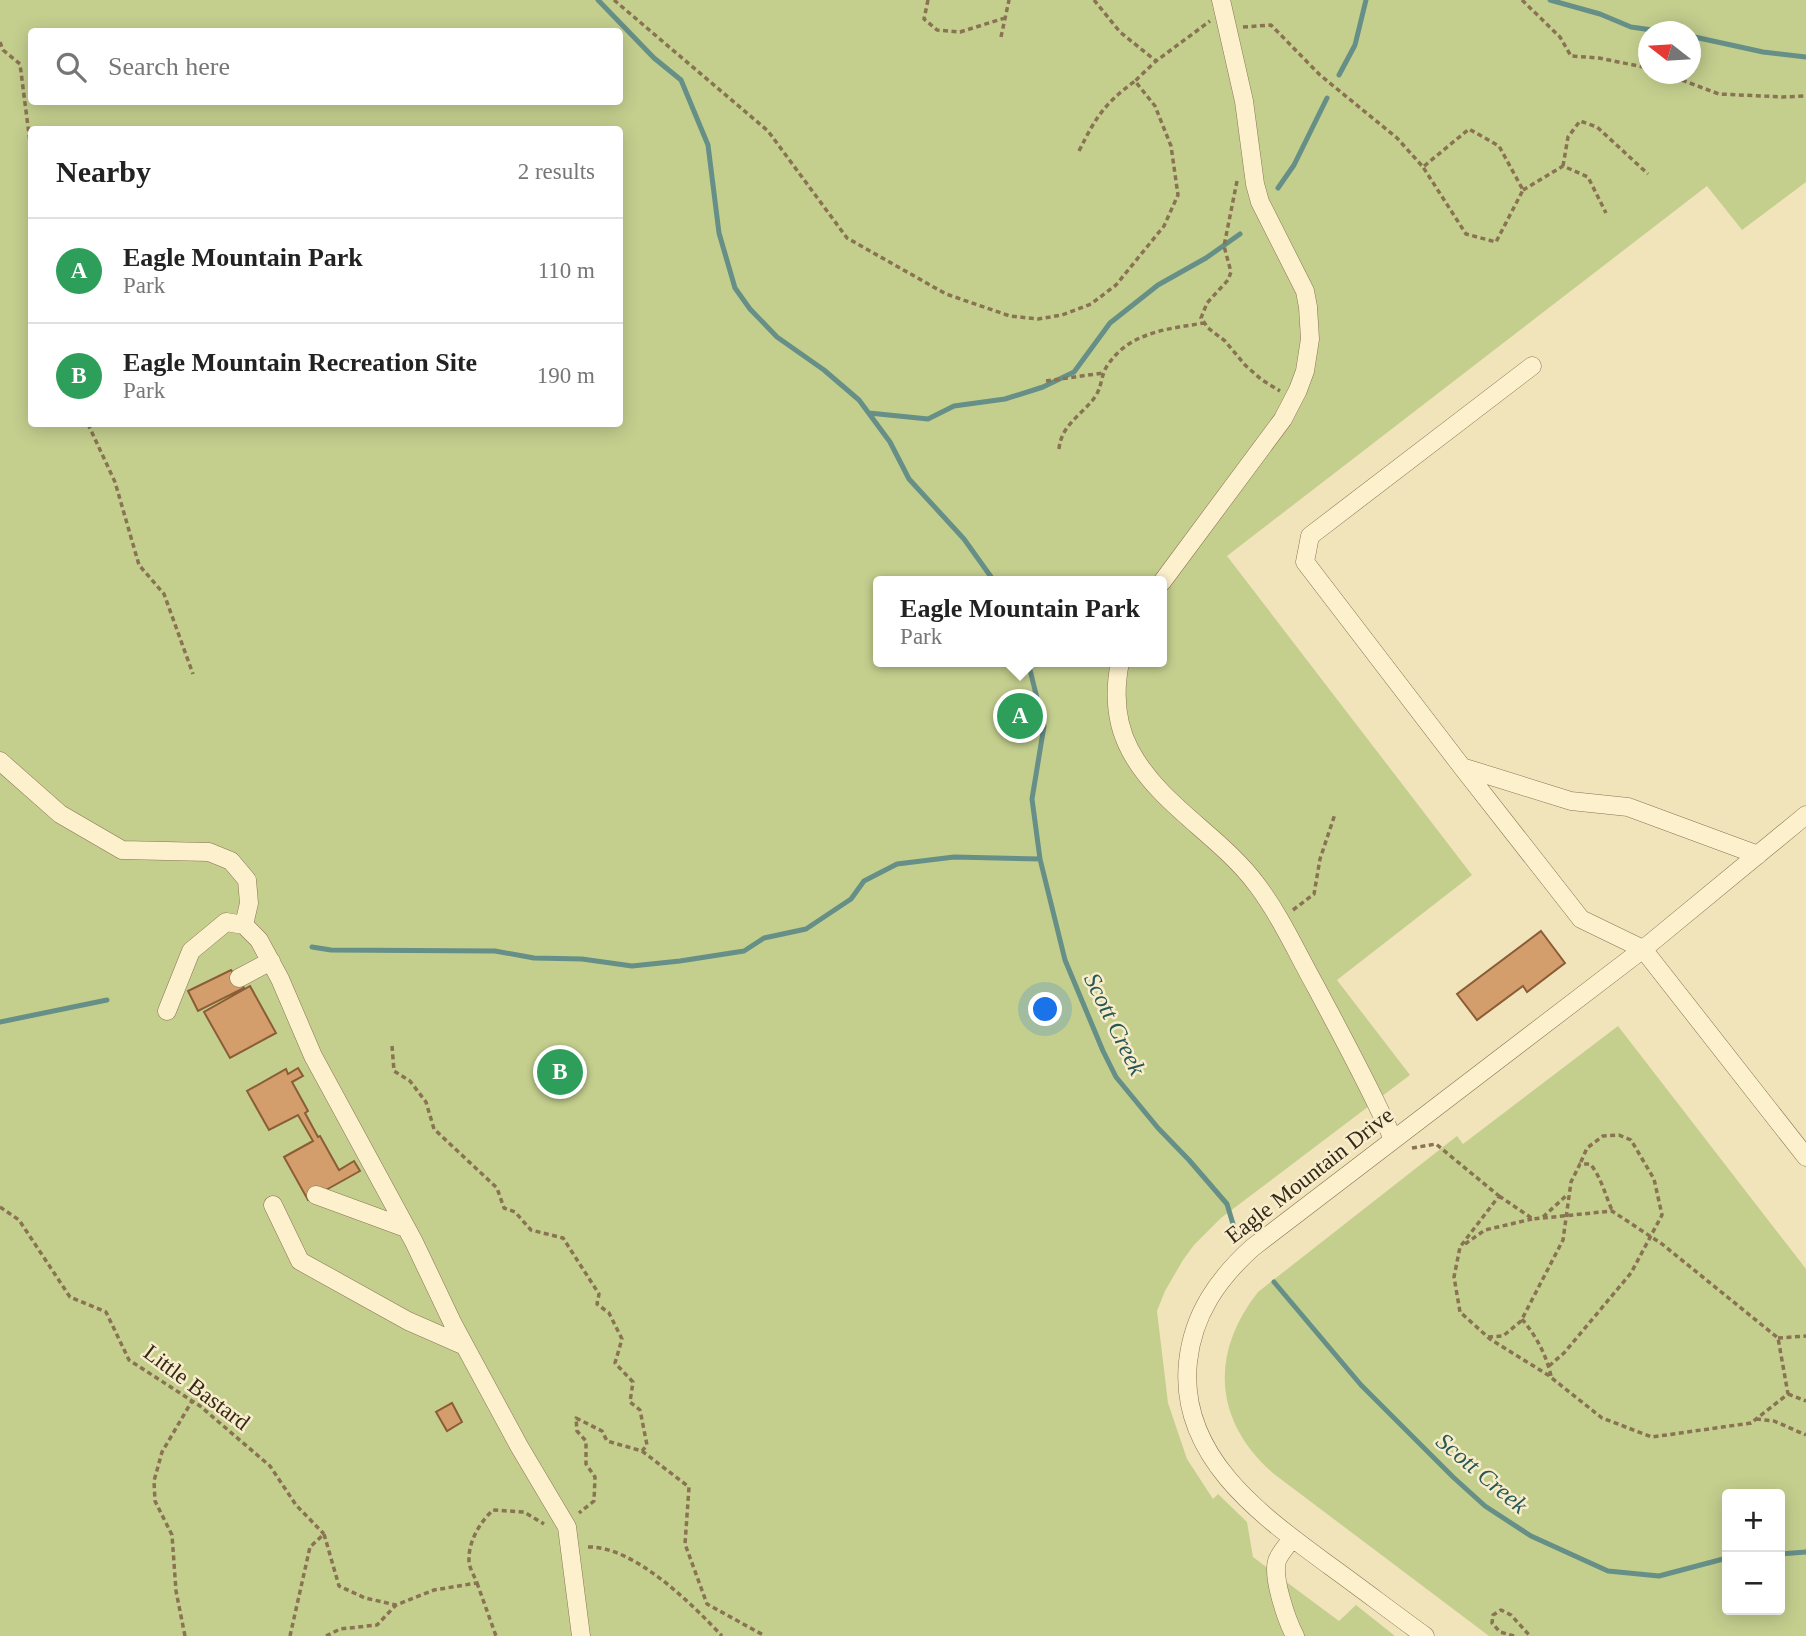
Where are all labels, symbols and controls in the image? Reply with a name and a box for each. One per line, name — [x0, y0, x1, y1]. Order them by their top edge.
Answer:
north arrow — [1638, 21, 1701, 84]
search box — [28, 28, 623, 105]
icon: search — [52, 48, 90, 86]
text: Search here — [108, 52, 230, 81]
text: Nearby — [56, 155, 151, 188]
text: 2 results — [518, 159, 595, 184]
text: Eagle Mountain Park — [123, 243, 363, 272]
text: A — [71, 258, 87, 283]
text: 110 m — [538, 258, 595, 283]
text: Park — [123, 273, 165, 298]
text: Eagle Mountain Recreation Site — [123, 348, 477, 377]
text: B — [71, 363, 87, 388]
text: 190 m — [537, 363, 595, 388]
text: Park — [123, 378, 165, 403]
popup — [873, 576, 1167, 667]
text: Eagle Mountain Park — [900, 594, 1140, 623]
text: Park — [900, 624, 942, 649]
pin: A — [997, 690, 1043, 742]
water label: Scott Creek — [1079, 969, 1151, 1080]
your location — [1028, 992, 1062, 1026]
pin: B — [537, 1046, 583, 1098]
street label: Eagle Mountain Drive — [1221, 1102, 1398, 1249]
street label: Little Bastard — [139, 1340, 255, 1436]
water label: Scott Creek — [1431, 1428, 1533, 1519]
map controls — [1722, 1489, 1785, 1615]
button: + — [1722, 1489, 1785, 1552]
button: − — [1722, 1552, 1785, 1615]

